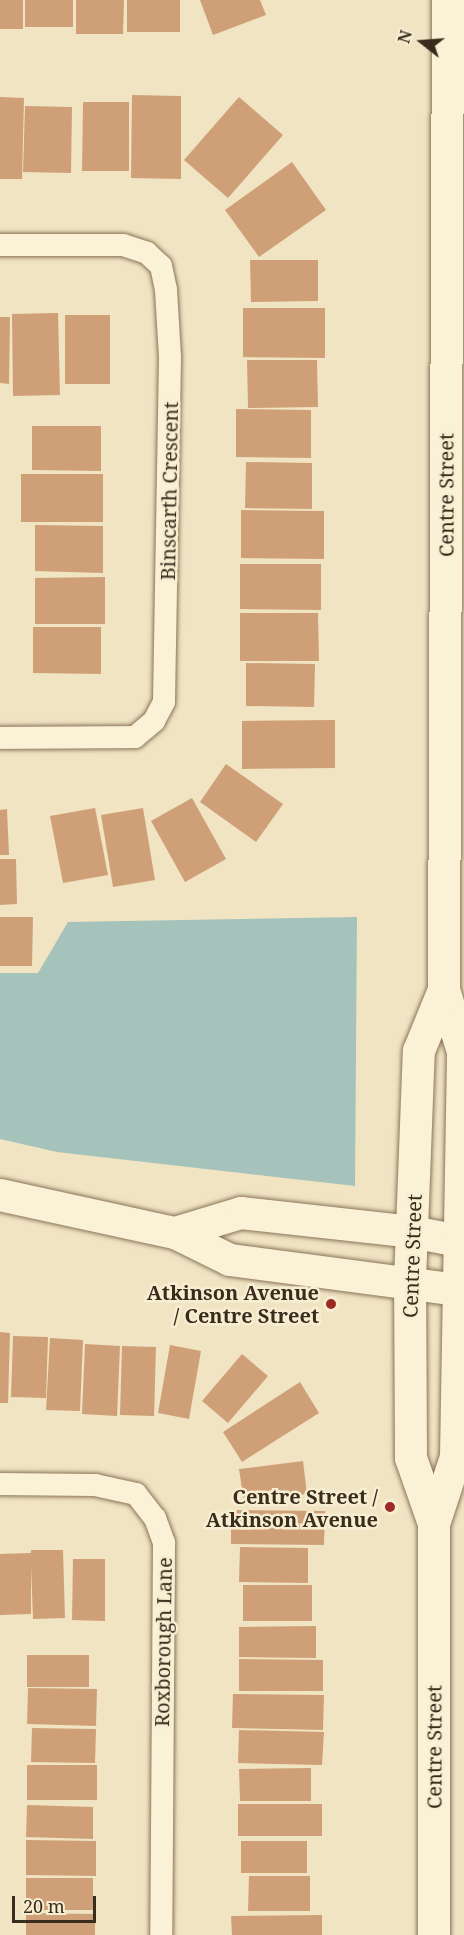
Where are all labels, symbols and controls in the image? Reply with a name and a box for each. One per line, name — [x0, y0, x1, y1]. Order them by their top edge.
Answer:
north arrow — [392, 12, 452, 72]
text: N — [392, 27, 417, 46]
street label: Binscarth Crescent — [155, 401, 183, 581]
street label: Centre Street — [434, 433, 458, 557]
street label: Centre Street — [398, 1194, 426, 1318]
place label: Atkinson Avenue / Centre Street — [147, 1280, 319, 1327]
marker: Atkinson Avenue / Centre Street — [324, 1297, 338, 1311]
place label: Centre Street / Atkinson Avenue — [206, 1484, 378, 1531]
marker: Centre Street / Atkinson Avenue — [383, 1500, 397, 1514]
street label: Roxborough Lane — [150, 1557, 176, 1727]
street label: Centre Street — [422, 1685, 446, 1809]
scale bar — [15, 1884, 99, 1922]
text: 20 m — [23, 1894, 65, 1918]

